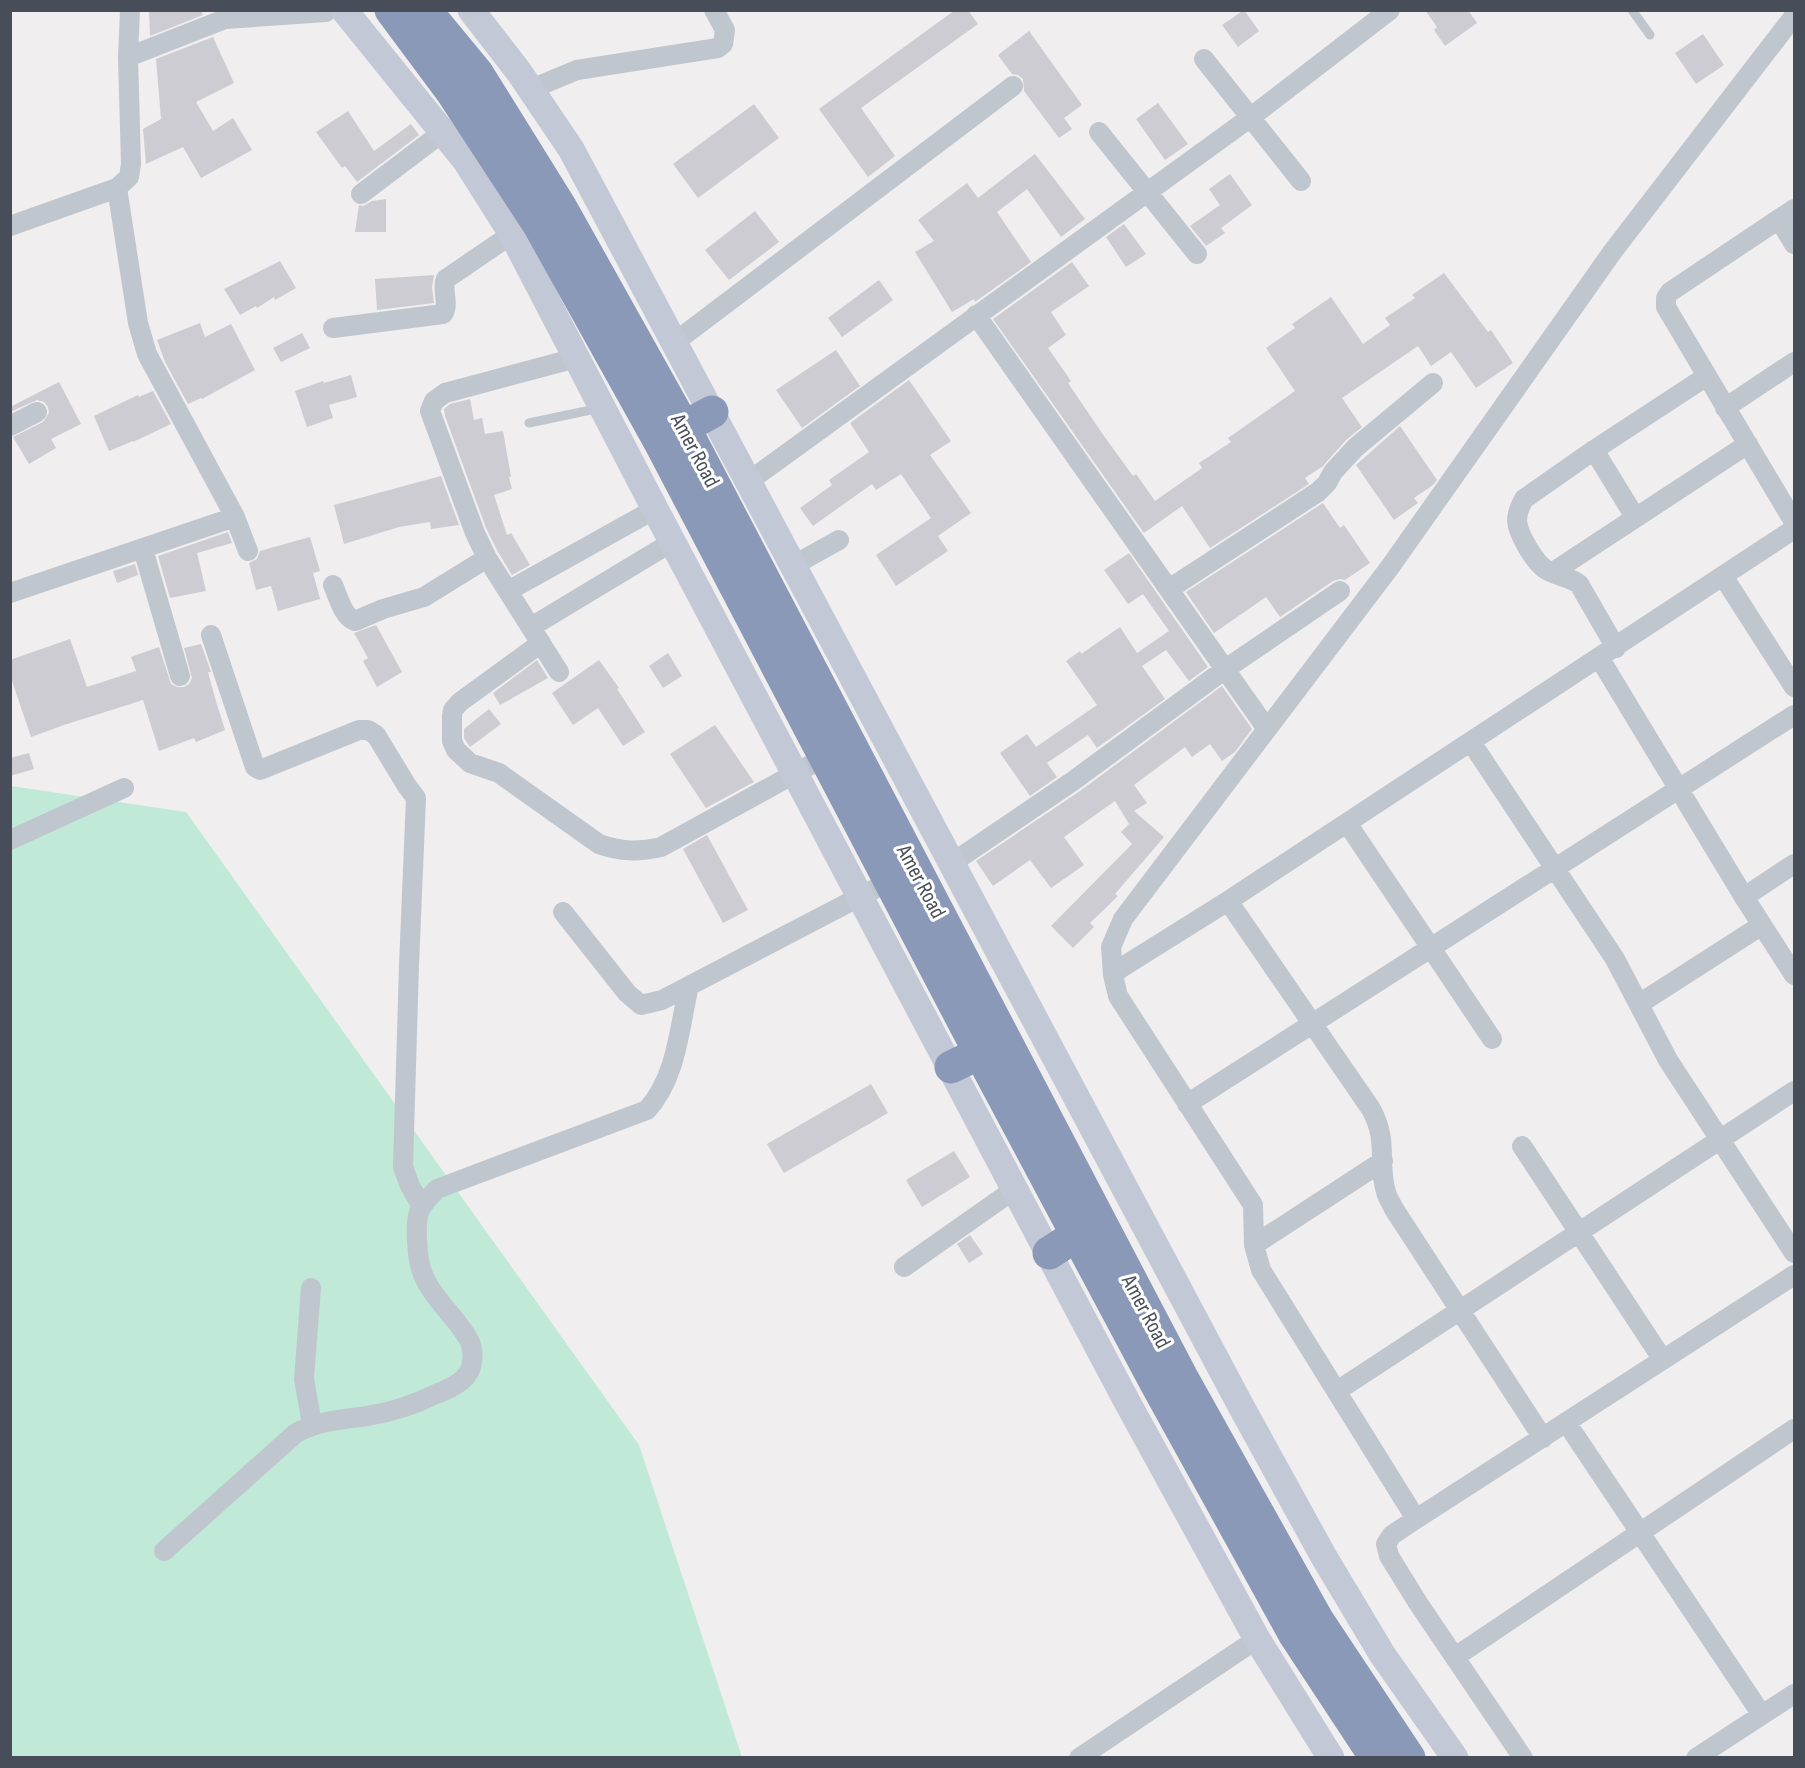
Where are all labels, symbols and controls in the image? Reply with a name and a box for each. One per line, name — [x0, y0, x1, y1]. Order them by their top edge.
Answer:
street label: Amer Road — [664, 408, 725, 492]
street label: Amer Road — [890, 839, 951, 923]
street label: Amer Road — [1115, 1269, 1176, 1353]

